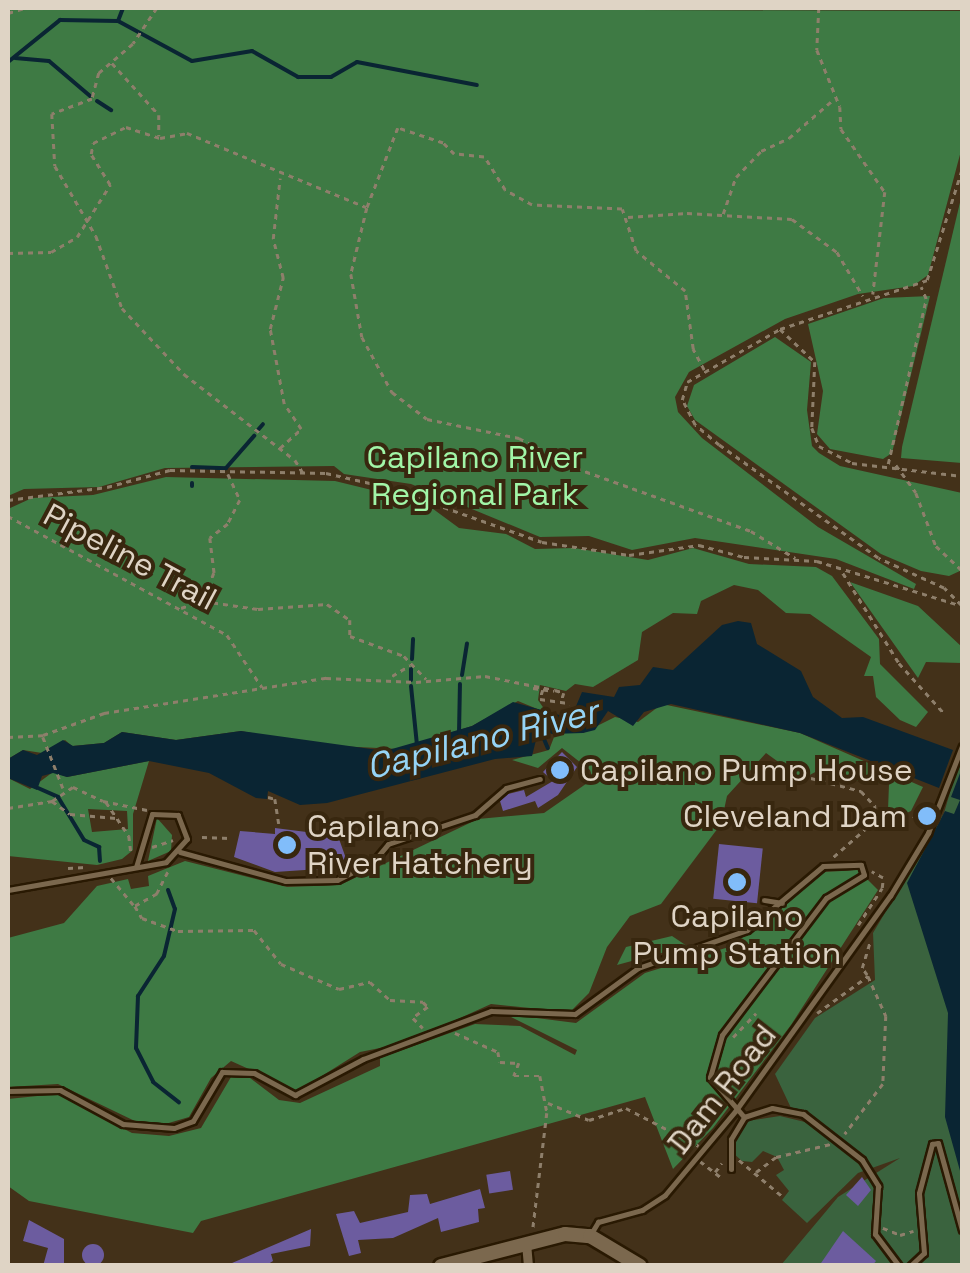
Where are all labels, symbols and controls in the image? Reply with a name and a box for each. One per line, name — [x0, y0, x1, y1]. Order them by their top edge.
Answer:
park label: Capilano River Regional Park — [367, 439, 583, 514]
street label: Pipeline Trail — [37, 495, 223, 619]
water label: Capilano River — [362, 690, 602, 788]
place label: Capilano Pump House — [580, 751, 913, 789]
marker: Capilano Pump House — [549, 759, 571, 781]
place label: Cleveland Dam — [683, 797, 907, 835]
marker: Cleveland Dam — [916, 805, 938, 827]
place label: Capilano River Hatchery — [307, 808, 533, 883]
marker: Capilano River Hatchery — [276, 834, 298, 856]
marker: Capilano Pump Station — [726, 871, 748, 893]
place label: Capilano Pump Station — [633, 898, 841, 973]
street label: Dam Road — [659, 1017, 785, 1161]

